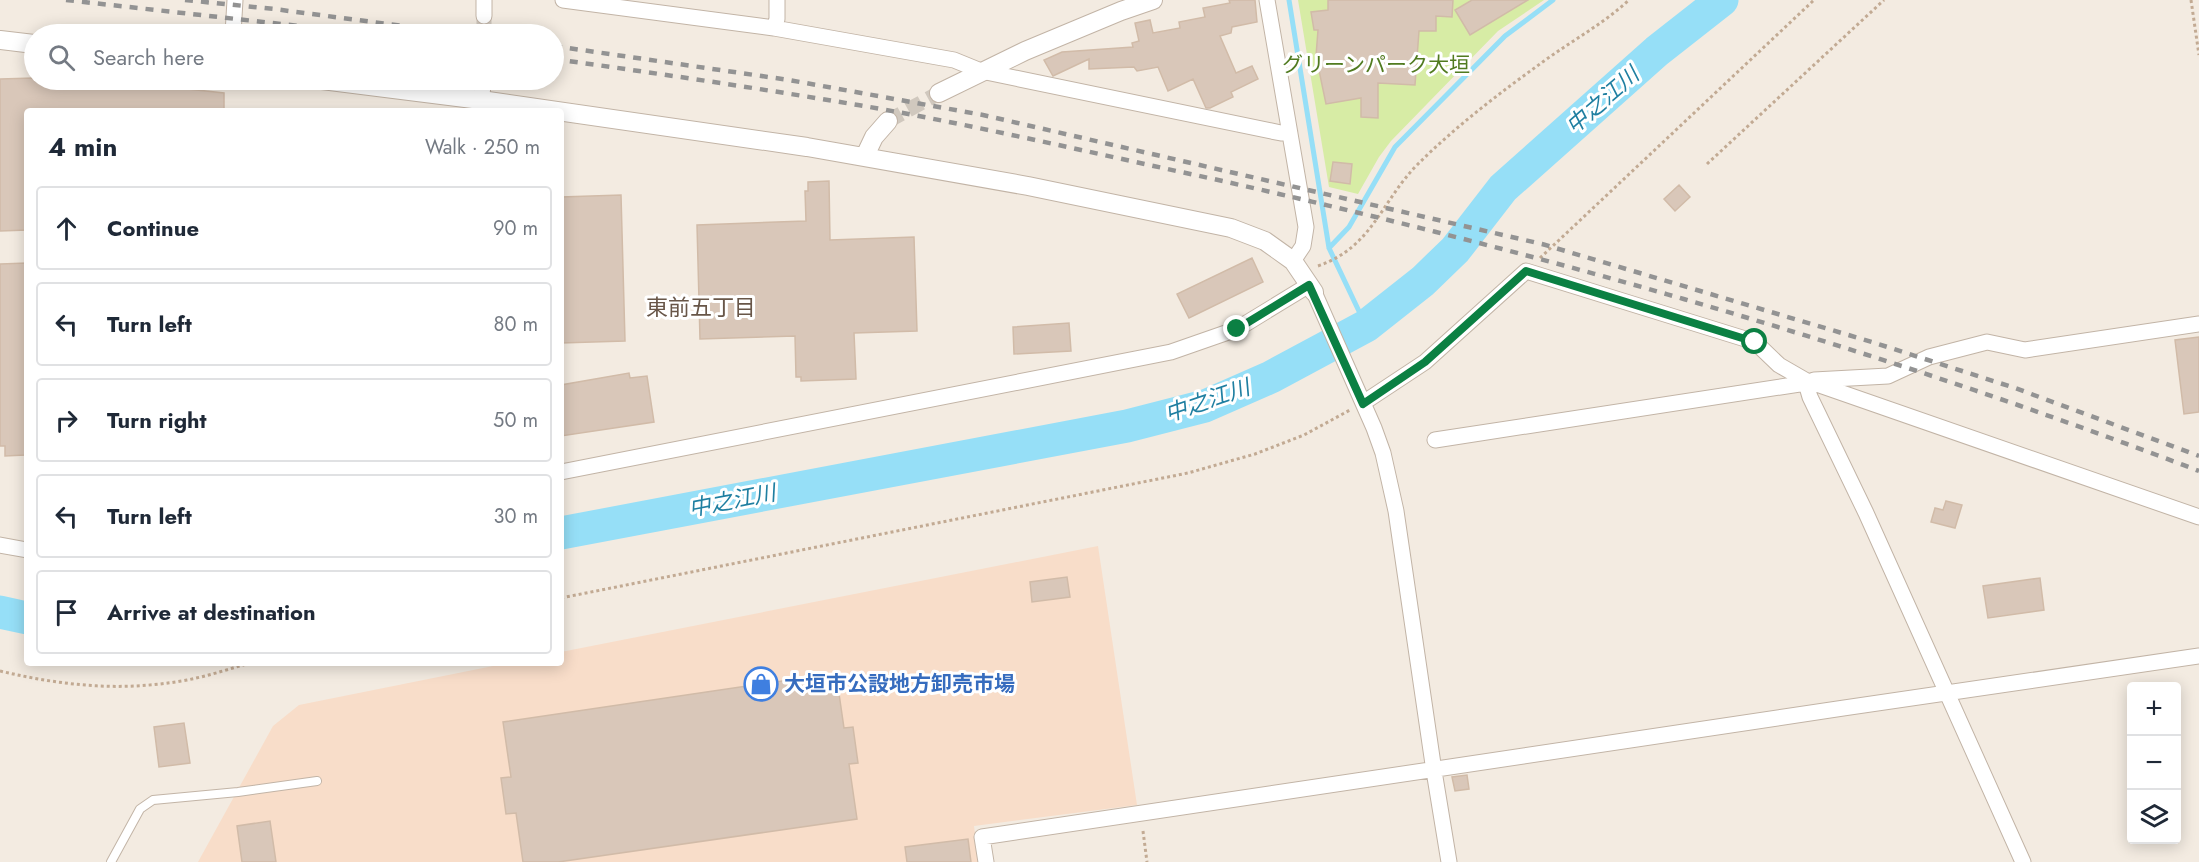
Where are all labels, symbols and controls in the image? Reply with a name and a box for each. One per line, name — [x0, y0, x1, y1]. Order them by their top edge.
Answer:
search box — [24, 24, 564, 90]
icon: search — [45, 41, 78, 74]
text: Search here — [93, 41, 204, 73]
park label: グリーンパーク大垣 — [1282, 50, 1470, 80]
water label: 中之江川 — [1558, 58, 1647, 141]
text: 4 min — [48, 128, 117, 166]
text: Walk · 250 m — [425, 133, 540, 162]
icon: ahead — [50, 212, 83, 245]
text: Continue — [107, 212, 199, 244]
text: 90 m — [493, 214, 538, 243]
district label: 東前五丁目 — [646, 291, 756, 323]
icon: left — [50, 308, 83, 341]
text: Turn left — [107, 308, 192, 340]
text: 80 m — [493, 310, 538, 339]
route end — [1223, 315, 1249, 341]
route start — [1741, 328, 1767, 354]
water label: 中之江川 — [1160, 370, 1256, 429]
icon: right — [50, 404, 83, 437]
text: Turn right — [107, 404, 207, 436]
text: 50 m — [493, 406, 538, 435]
water label: 中之江川 — [686, 476, 780, 524]
icon: left — [50, 500, 83, 533]
text: Turn left — [107, 500, 192, 532]
text: 30 m — [493, 502, 538, 531]
icon: arrive — [50, 596, 83, 629]
text: Arrive at destination — [107, 596, 316, 628]
shop icon: 大垣市公設地方卸売市場 — [743, 666, 779, 702]
place label: 大垣市公設地方卸売市場 — [784, 669, 1015, 699]
map controls — [2127, 682, 2181, 844]
button: + — [2127, 682, 2181, 736]
button: − — [2127, 736, 2181, 790]
button: layers — [2127, 790, 2181, 844]

